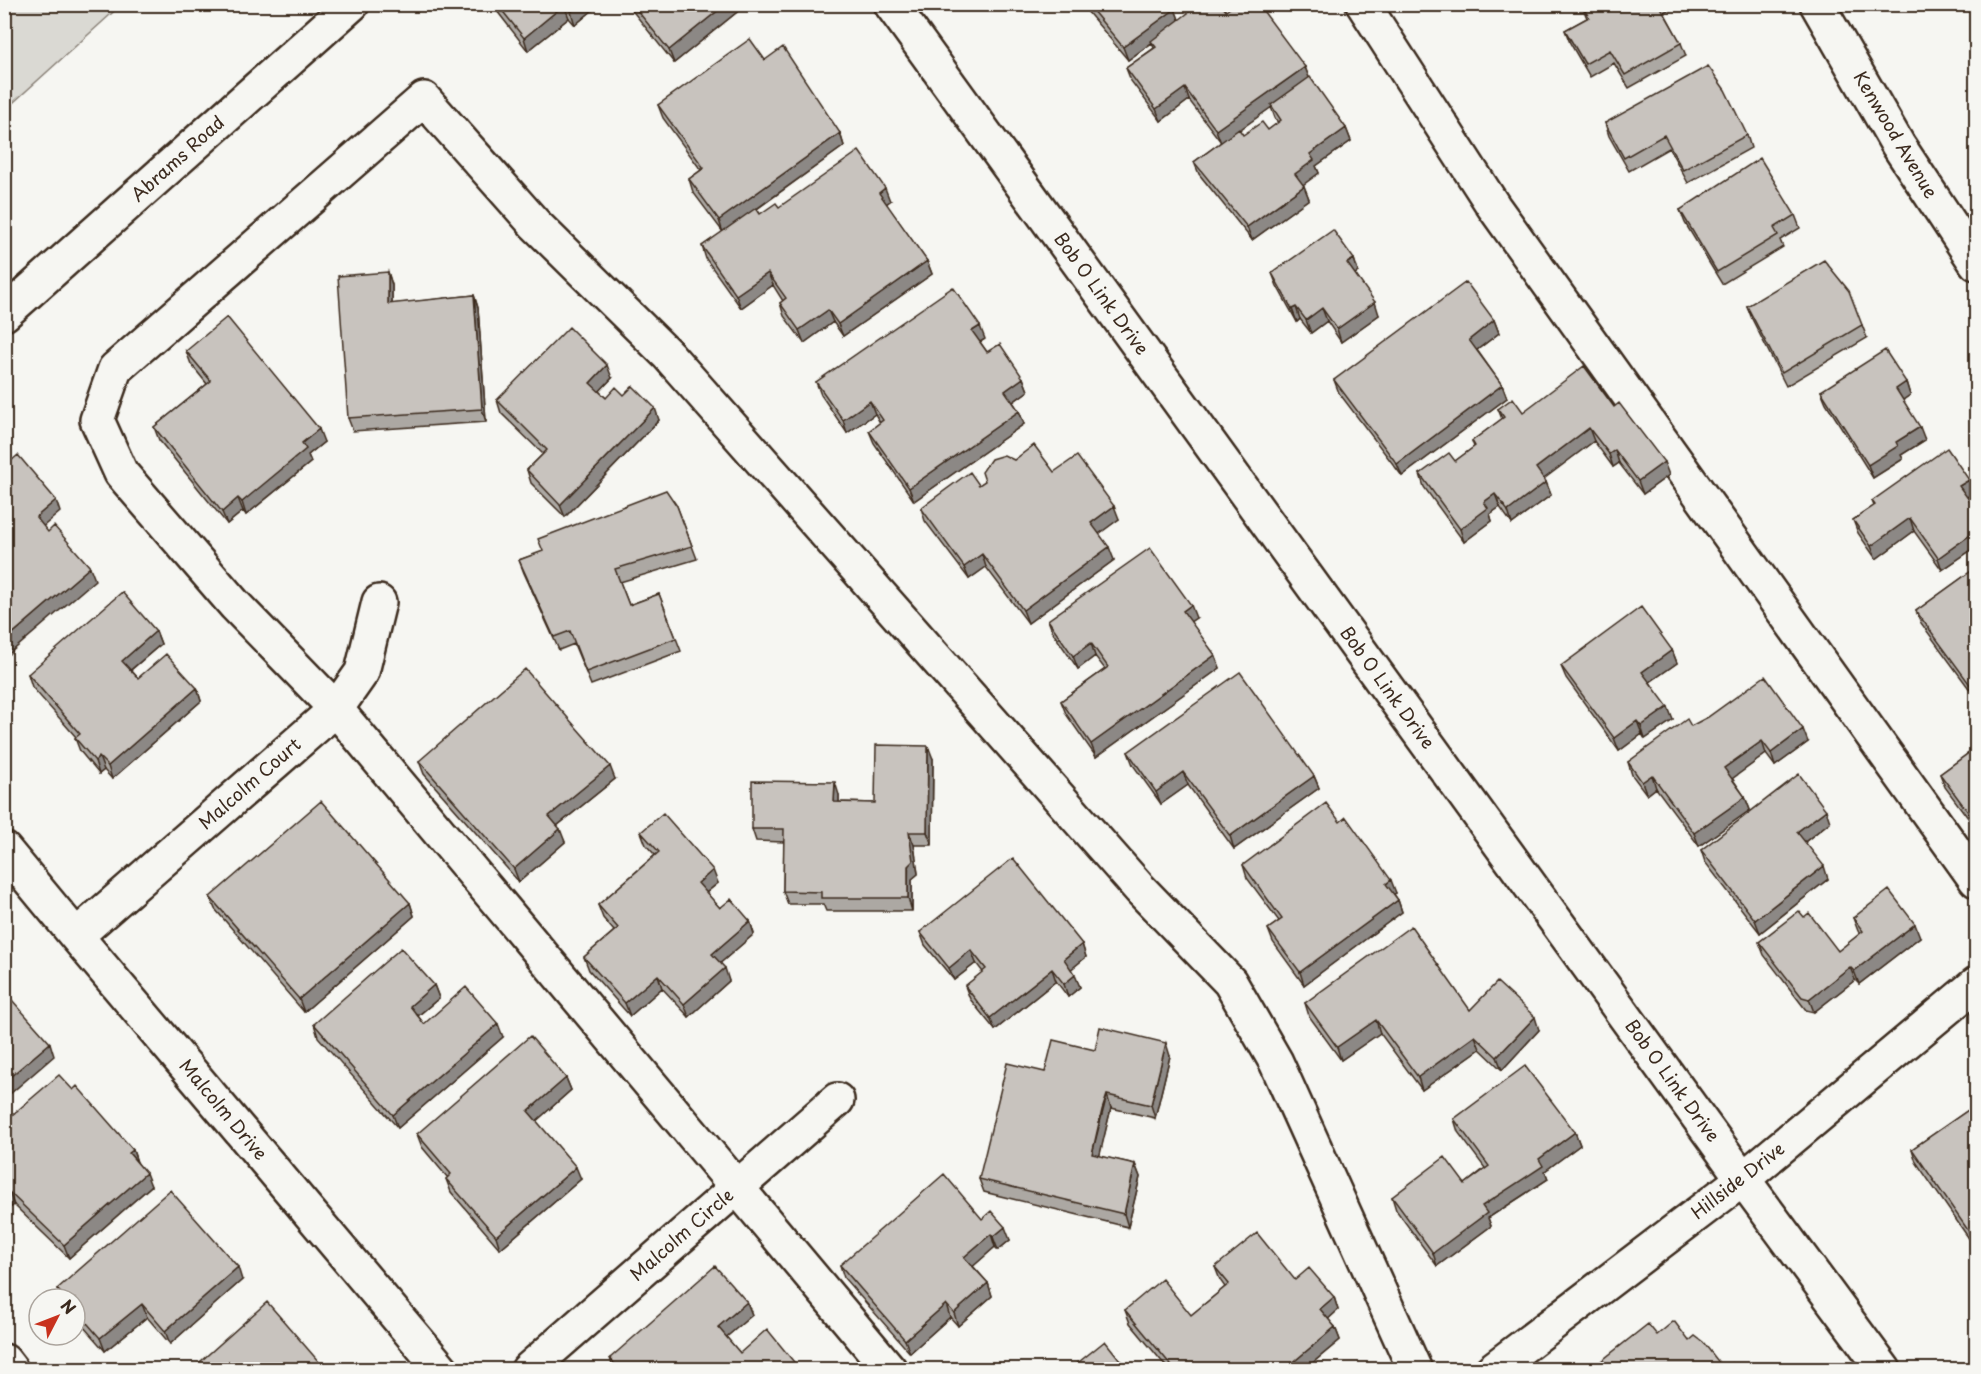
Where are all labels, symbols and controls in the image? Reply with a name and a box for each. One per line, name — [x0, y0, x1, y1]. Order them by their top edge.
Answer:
street label: Kenwood Avenue — [1848, 66, 1945, 203]
street label: Abrams Road — [124, 108, 230, 207]
street label: Bob O Link Drive — [1048, 226, 1156, 360]
street label: Bob O Link Drive — [1334, 620, 1442, 754]
street label: Malcolm Court — [192, 731, 306, 835]
street label: Bob O Link Drive — [1619, 1013, 1727, 1147]
street label: Malcolm Drive — [174, 1053, 275, 1165]
street label: Hillside Drive — [1685, 1135, 1790, 1225]
street label: Malcolm Circle — [623, 1181, 739, 1287]
north arrow — [27, 1287, 87, 1347]
text: N — [56, 1294, 82, 1319]

